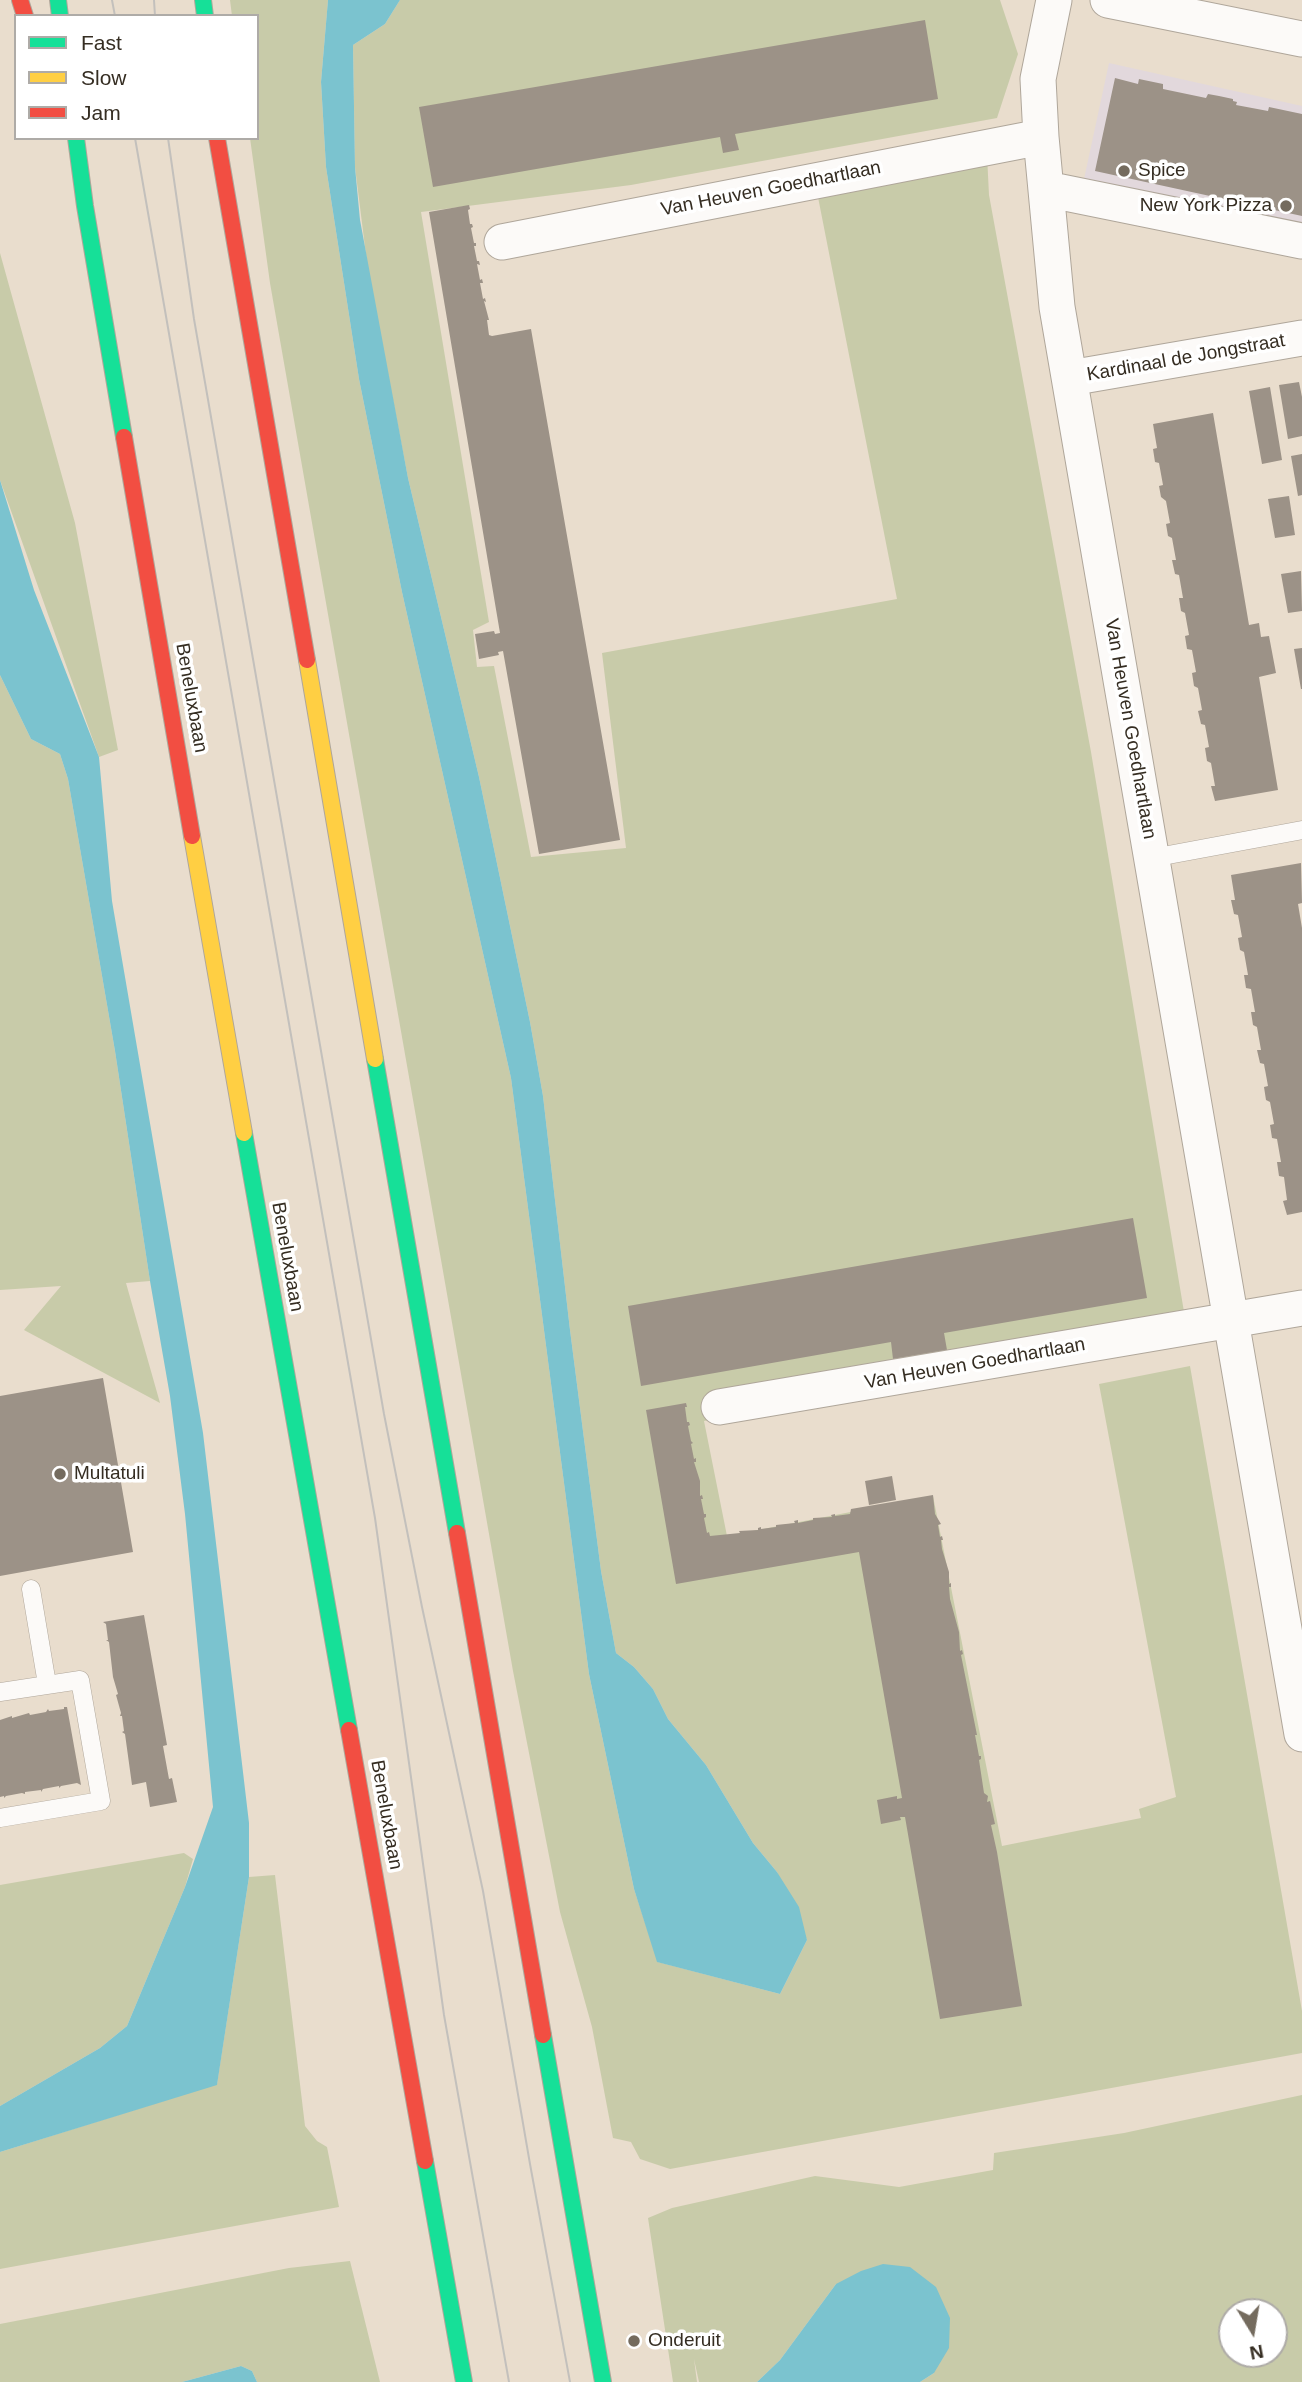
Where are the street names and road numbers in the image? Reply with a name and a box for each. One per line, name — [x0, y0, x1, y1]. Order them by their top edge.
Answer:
street label: Van Heuven Goedhartlaan — [659, 156, 883, 222]
street label: Kardinaal de Jongstraat — [1085, 329, 1287, 387]
street label: Van Heuven Goedhartlaan — [1099, 617, 1161, 841]
street label: Beneluxbaan — [170, 641, 212, 755]
street label: Beneluxbaan — [266, 1200, 308, 1314]
street label: Van Heuven Goedhartlaan — [863, 1333, 1087, 1395]
street label: Beneluxbaan — [365, 1758, 407, 1872]

